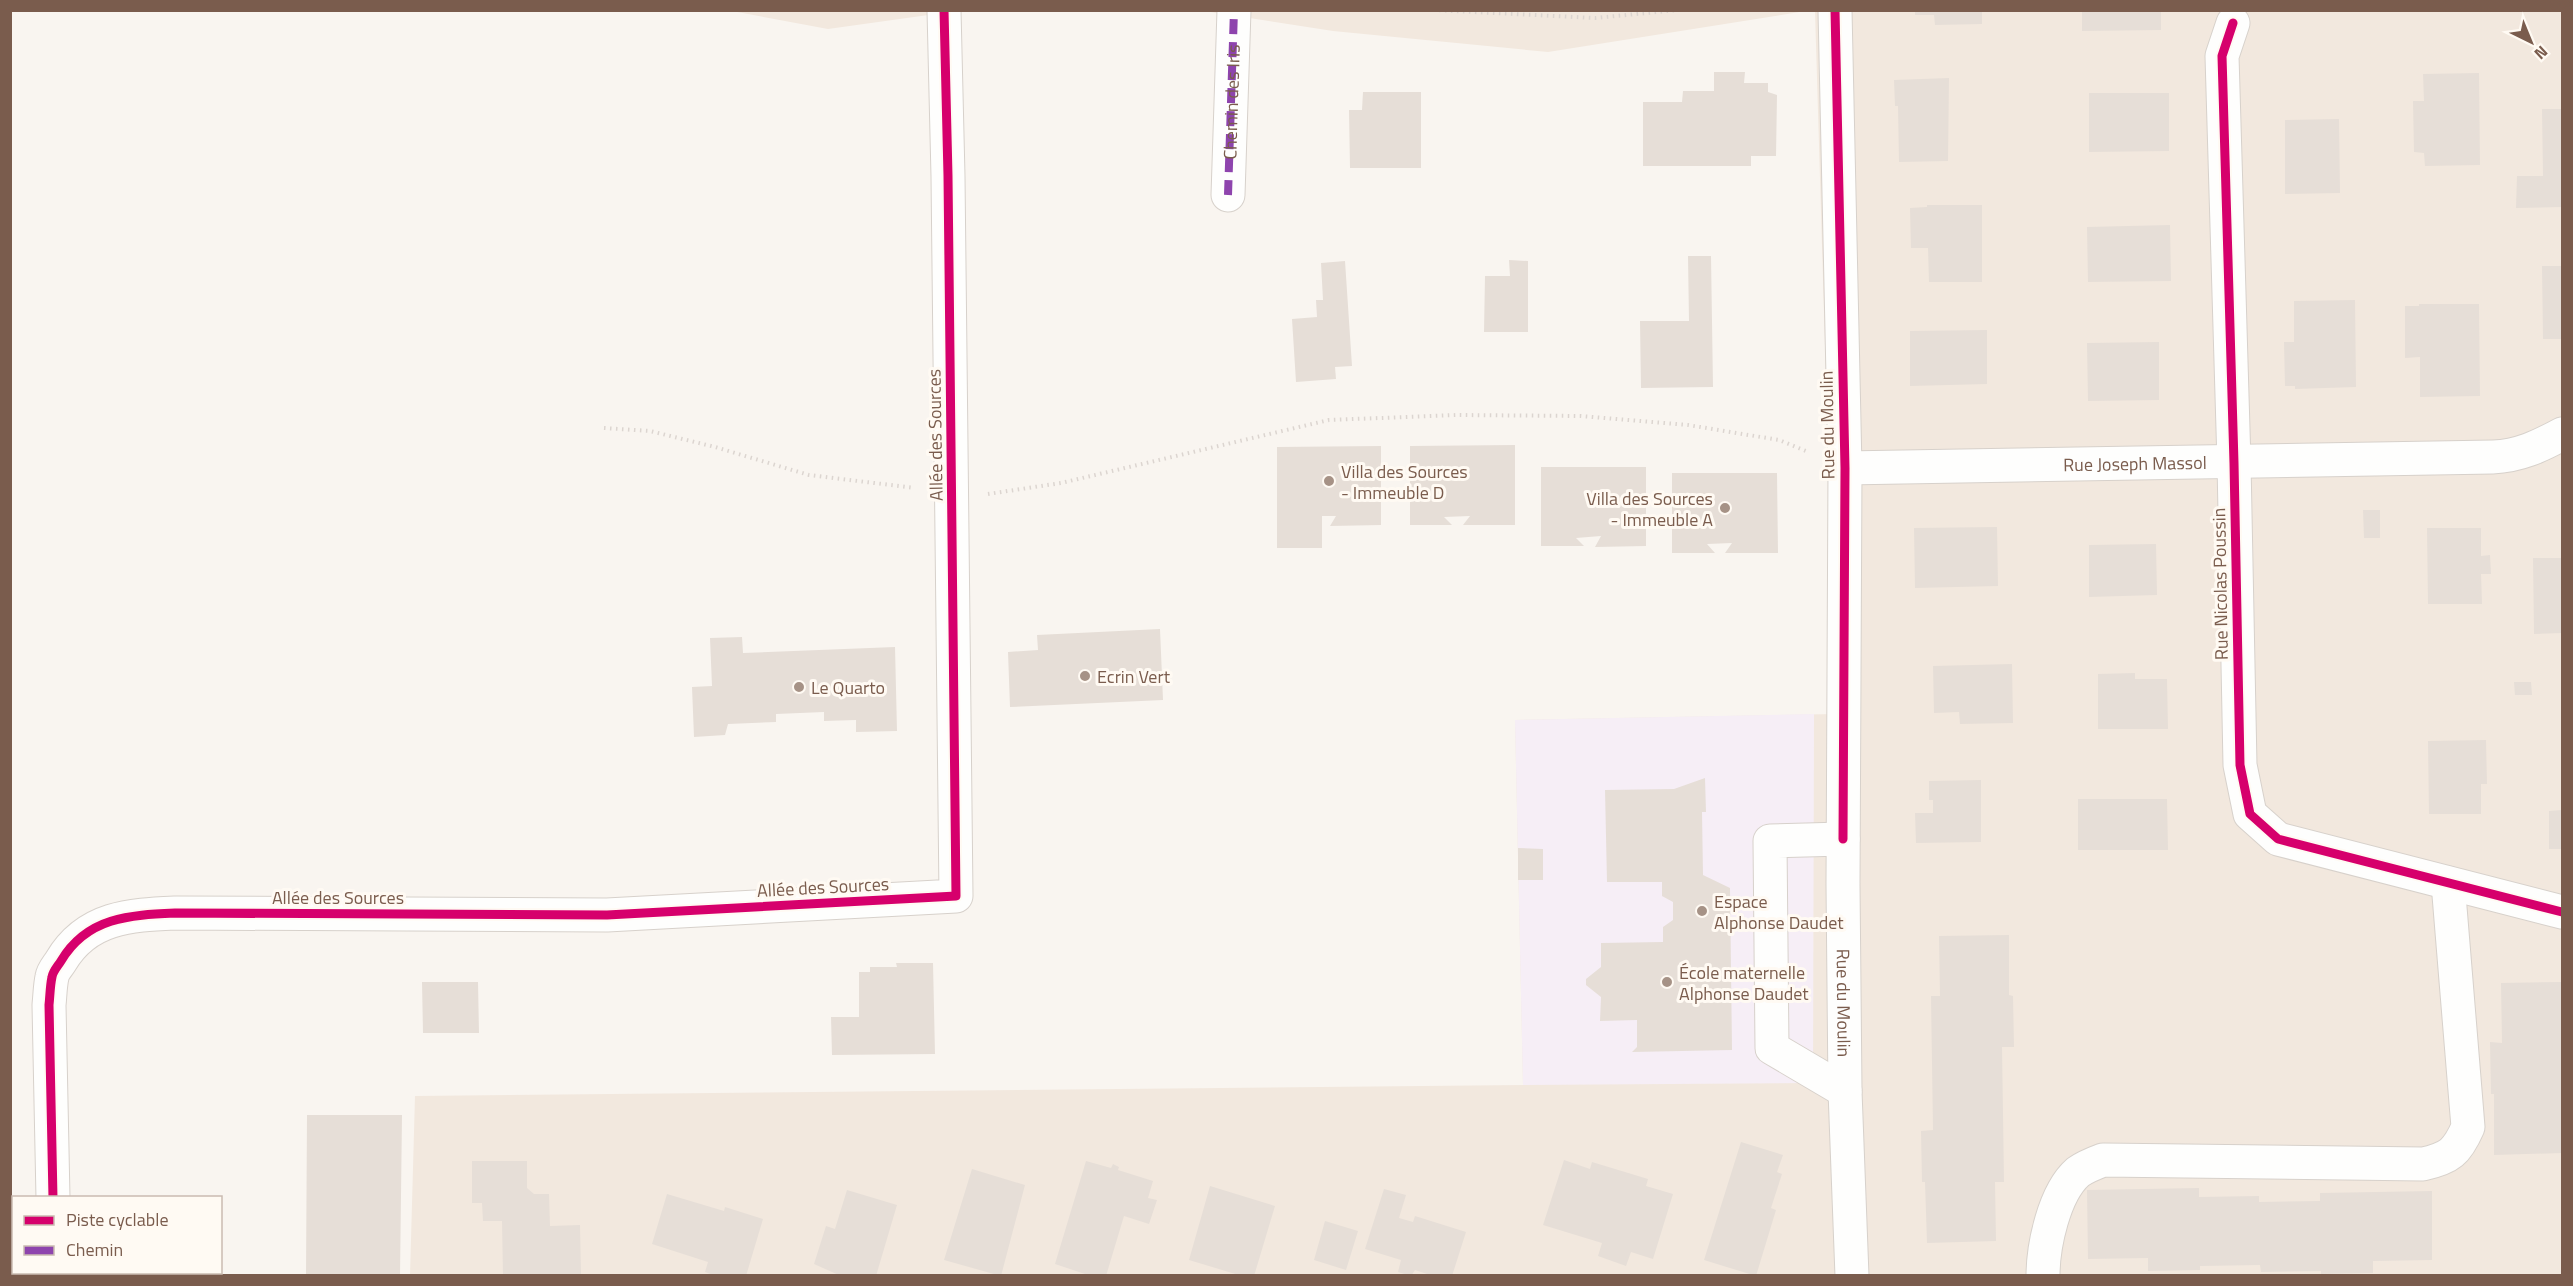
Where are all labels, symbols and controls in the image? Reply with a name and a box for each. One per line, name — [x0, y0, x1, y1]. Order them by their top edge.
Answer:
north arrow — [2501, 12, 2561, 72]
text: N — [2529, 40, 2553, 66]
street label: Chemin des Iris — [1216, 44, 1246, 160]
street label: Allée des Sources — [920, 369, 950, 501]
street label: Rue du Moulin — [1813, 370, 1841, 480]
street label: Rue Joseph Massol — [2063, 448, 2207, 478]
place label: Villa des Sources - Immeuble D — [1341, 458, 1468, 506]
marker: Villa des Sources - Immeuble D — [1322, 474, 1336, 488]
place label: Villa des Sources - Immeuble A — [1586, 485, 1713, 533]
marker: Villa des Sources - Immeuble A — [1718, 501, 1732, 515]
street label: Rue Nicolas Poussin — [2205, 508, 2235, 660]
place label: Ecrin Vert — [1097, 663, 1171, 690]
marker: Ecrin Vert — [1078, 669, 1092, 683]
place label: Le Quarto — [811, 674, 885, 701]
marker: Le Quarto — [792, 680, 806, 694]
street label: Allée des Sources — [756, 870, 890, 904]
street label: Allée des Sources — [272, 884, 404, 911]
place label: Espace Alphonse Daudet — [1714, 888, 1844, 936]
marker: Espace Alphonse Daudet — [1695, 904, 1709, 918]
street label: Rue du Moulin — [1830, 948, 1858, 1057]
place label: École maternelle Alphonse Daudet — [1679, 959, 1809, 1007]
marker: École maternelle Alphonse Daudet — [1660, 975, 1674, 989]
legend — [12, 1196, 222, 1274]
text: Piste cyclable — [66, 1206, 168, 1233]
text: Chemin — [66, 1236, 123, 1263]

